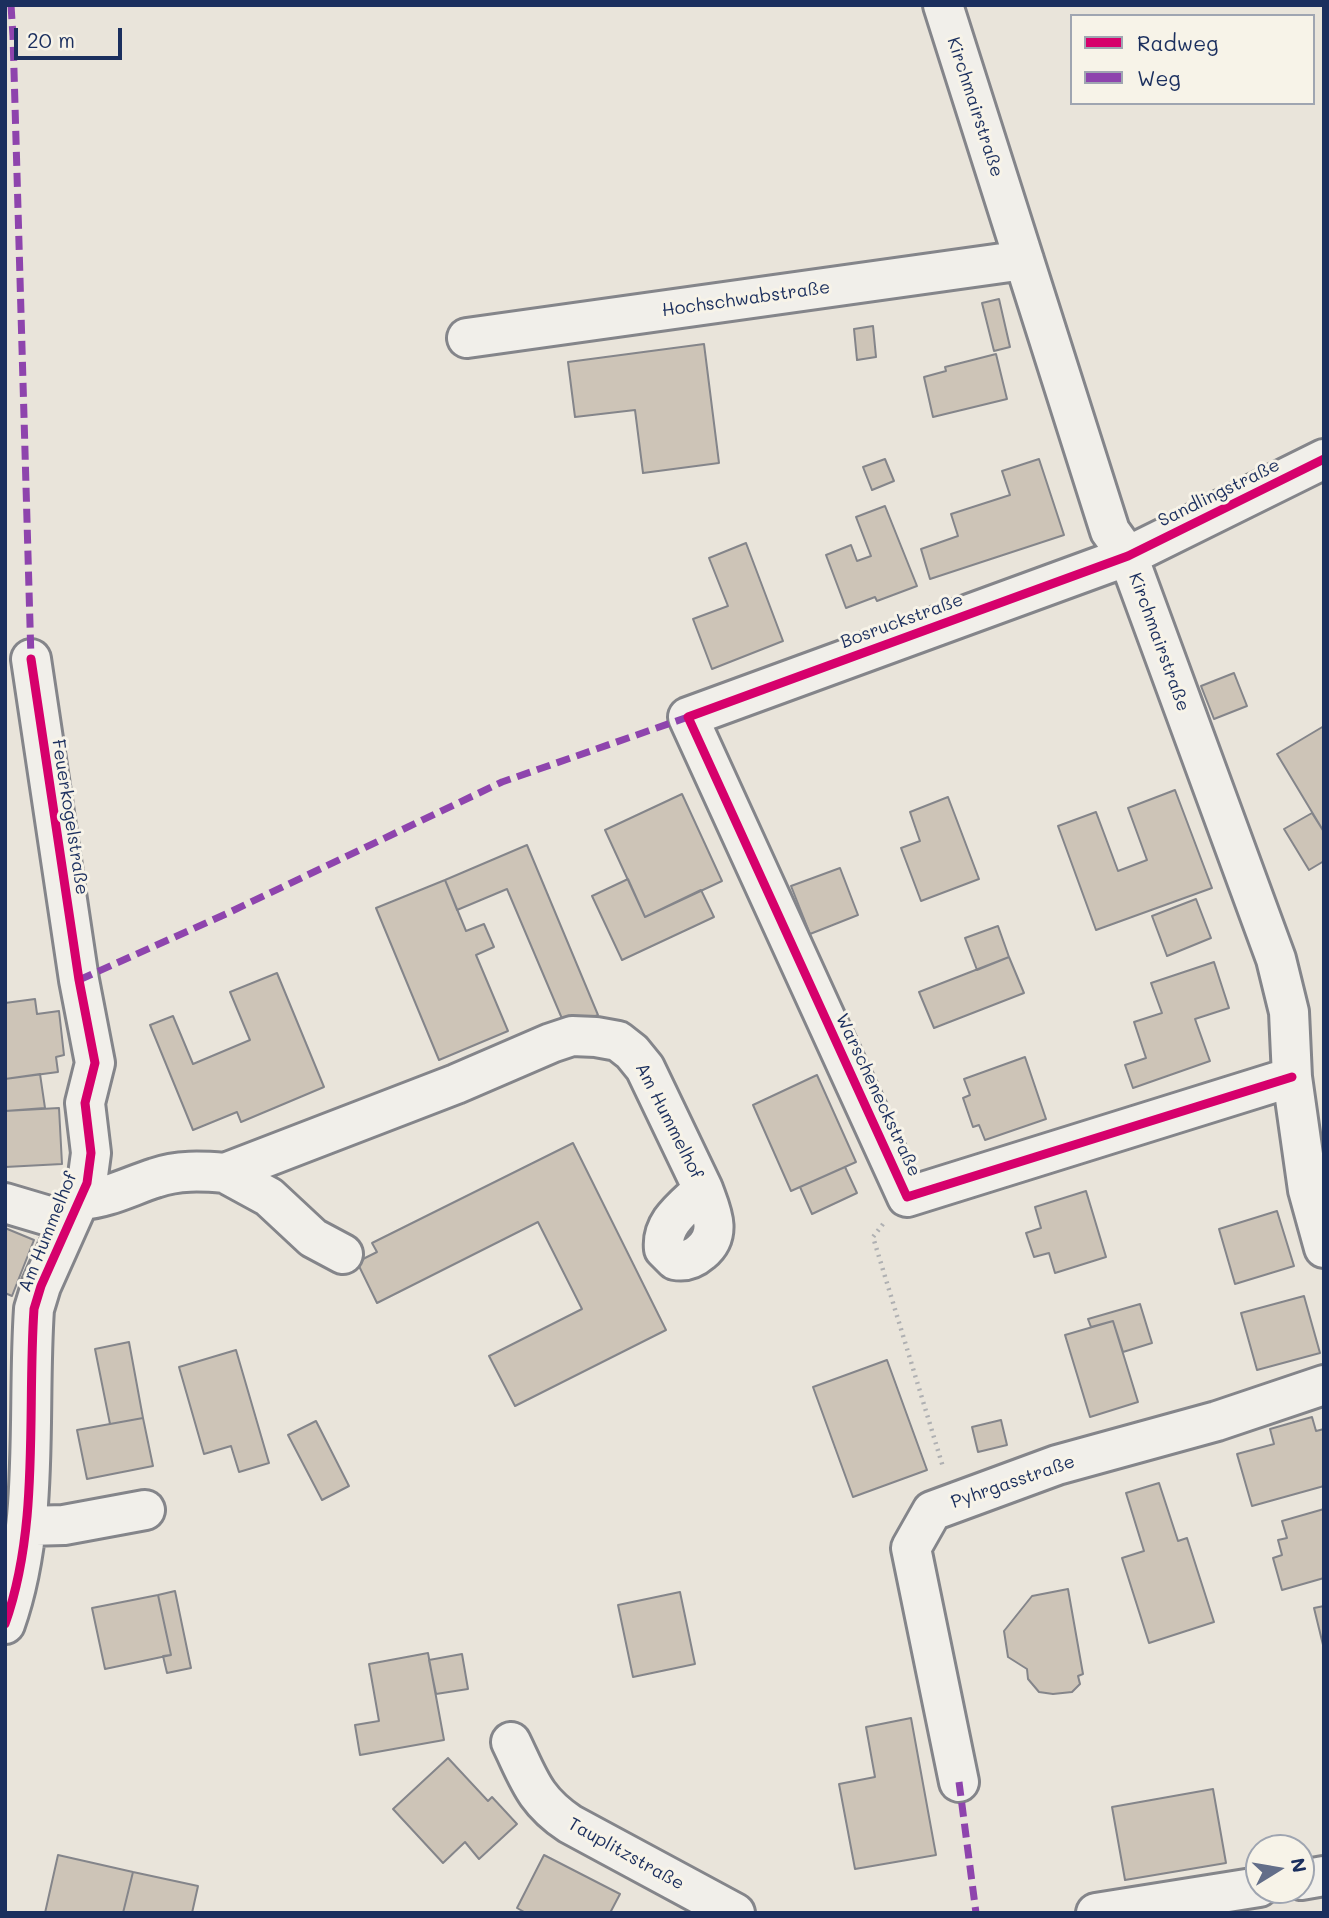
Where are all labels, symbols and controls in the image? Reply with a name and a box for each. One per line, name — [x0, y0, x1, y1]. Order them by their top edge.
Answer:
scale bar — [18, 14, 126, 58]
legend — [1070, 14, 1315, 105]
text: 20 m — [27, 26, 75, 53]
text: Radweg — [1137, 29, 1218, 56]
street label: Kirchmairstraße — [942, 34, 1008, 180]
text: Weg — [1137, 64, 1181, 91]
street label: Hochschwabstraße — [660, 276, 832, 322]
street label: Sandlingstraße — [1155, 454, 1283, 532]
street label: Kirchmairstraße — [1124, 570, 1194, 714]
street label: Bosruckstraße — [838, 589, 966, 653]
street label: Feuerkogelstraße — [47, 738, 93, 896]
street label: Warscheneckstraße — [831, 1010, 925, 1180]
street label: Am Hummelhof — [630, 1059, 708, 1183]
street label: Am Hummelhof — [14, 1169, 82, 1295]
street label: Pyhrgasstraße — [948, 1451, 1078, 1513]
street label: Tauplitzstraße — [564, 1813, 688, 1895]
north arrow — [1245, 1834, 1315, 1904]
text: N — [1285, 1856, 1313, 1875]

